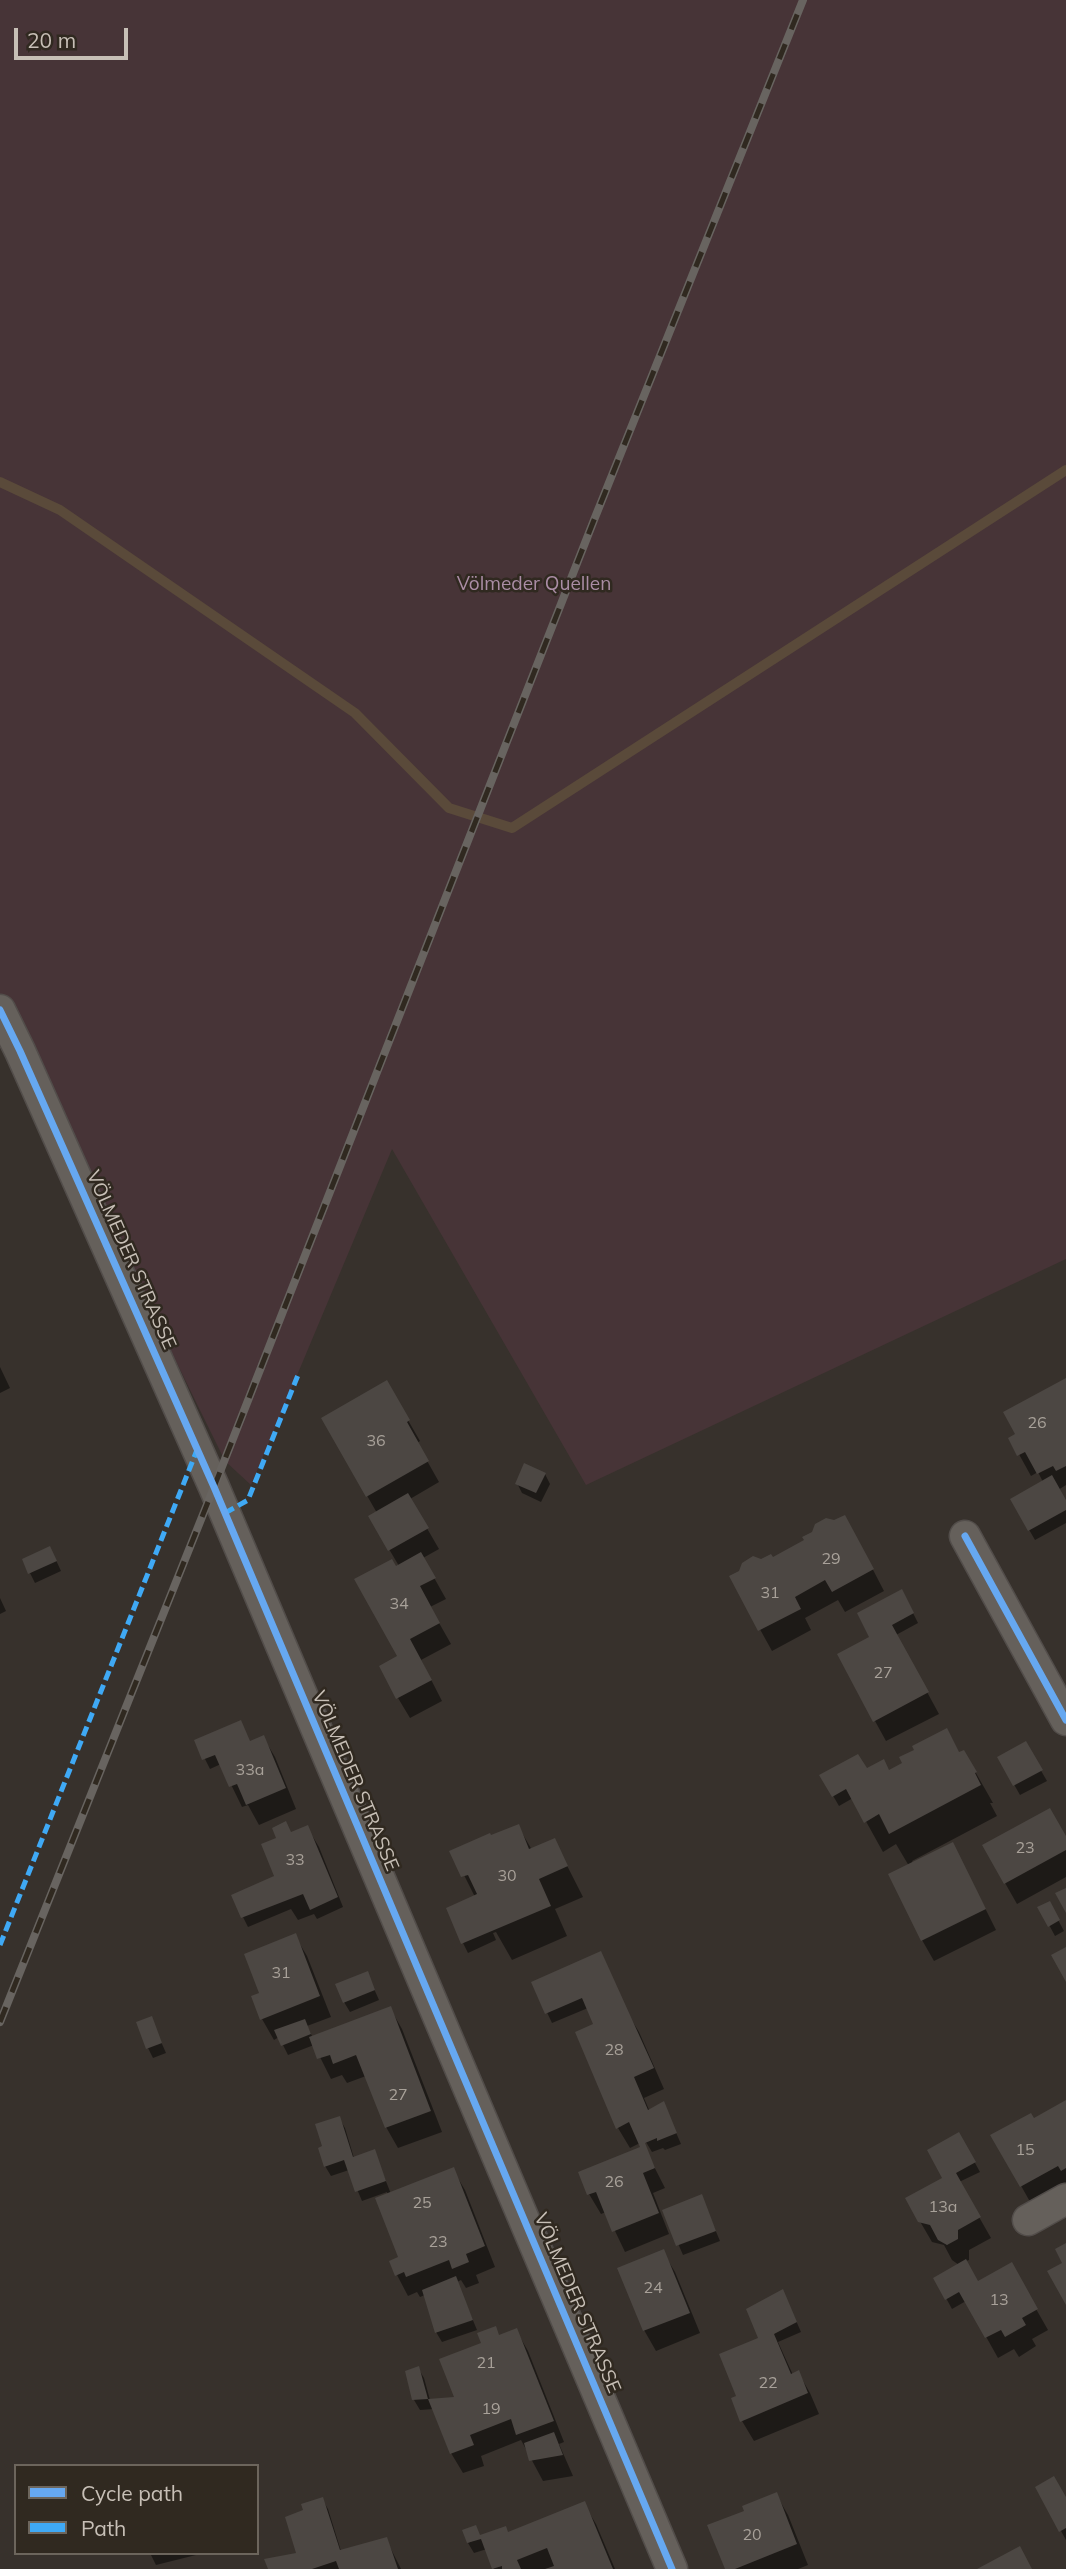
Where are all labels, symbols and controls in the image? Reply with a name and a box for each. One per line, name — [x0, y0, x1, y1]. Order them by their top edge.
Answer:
scale bar — [18, 14, 131, 58]
text: 20 m — [27, 27, 76, 53]
park label: Völmeder Quellen — [457, 573, 611, 595]
street label: VÖLMEDER STRASSE — [81, 1167, 181, 1353]
house number: 26 — [1027, 1413, 1047, 1433]
house number: 36 — [366, 1431, 386, 1451]
house number: 29 — [821, 1549, 841, 1569]
house number: 31 — [760, 1583, 780, 1603]
house number: 34 — [389, 1594, 409, 1614]
house number: 27 — [873, 1663, 893, 1683]
street label: VÖLMEDER STRASSE — [307, 1687, 403, 1875]
house number: 33a — [236, 1760, 264, 1780]
house number: 23 — [1015, 1838, 1035, 1858]
house number: 33 — [285, 1850, 305, 1870]
house number: 30 — [497, 1866, 517, 1886]
house number: 31 — [271, 1963, 291, 1983]
house number: 28 — [604, 2040, 624, 2060]
house number: 27 — [388, 2085, 408, 2105]
house number: 15 — [1015, 2140, 1035, 2160]
house number: 26 — [604, 2172, 624, 2192]
house number: 25 — [412, 2193, 432, 2213]
house number: 13a — [929, 2197, 957, 2217]
street label: VÖLMEDER STRASSE — [529, 2209, 625, 2397]
house number: 23 — [428, 2232, 448, 2252]
house number: 24 — [643, 2278, 663, 2298]
house number: 13 — [989, 2290, 1009, 2310]
house number: 21 — [476, 2353, 496, 2373]
house number: 22 — [758, 2373, 778, 2393]
house number: 19 — [481, 2399, 501, 2419]
legend — [14, 2464, 259, 2555]
text: Cycle path — [81, 2480, 183, 2506]
text: Path — [81, 2515, 126, 2541]
house number: 20 — [742, 2525, 762, 2545]

